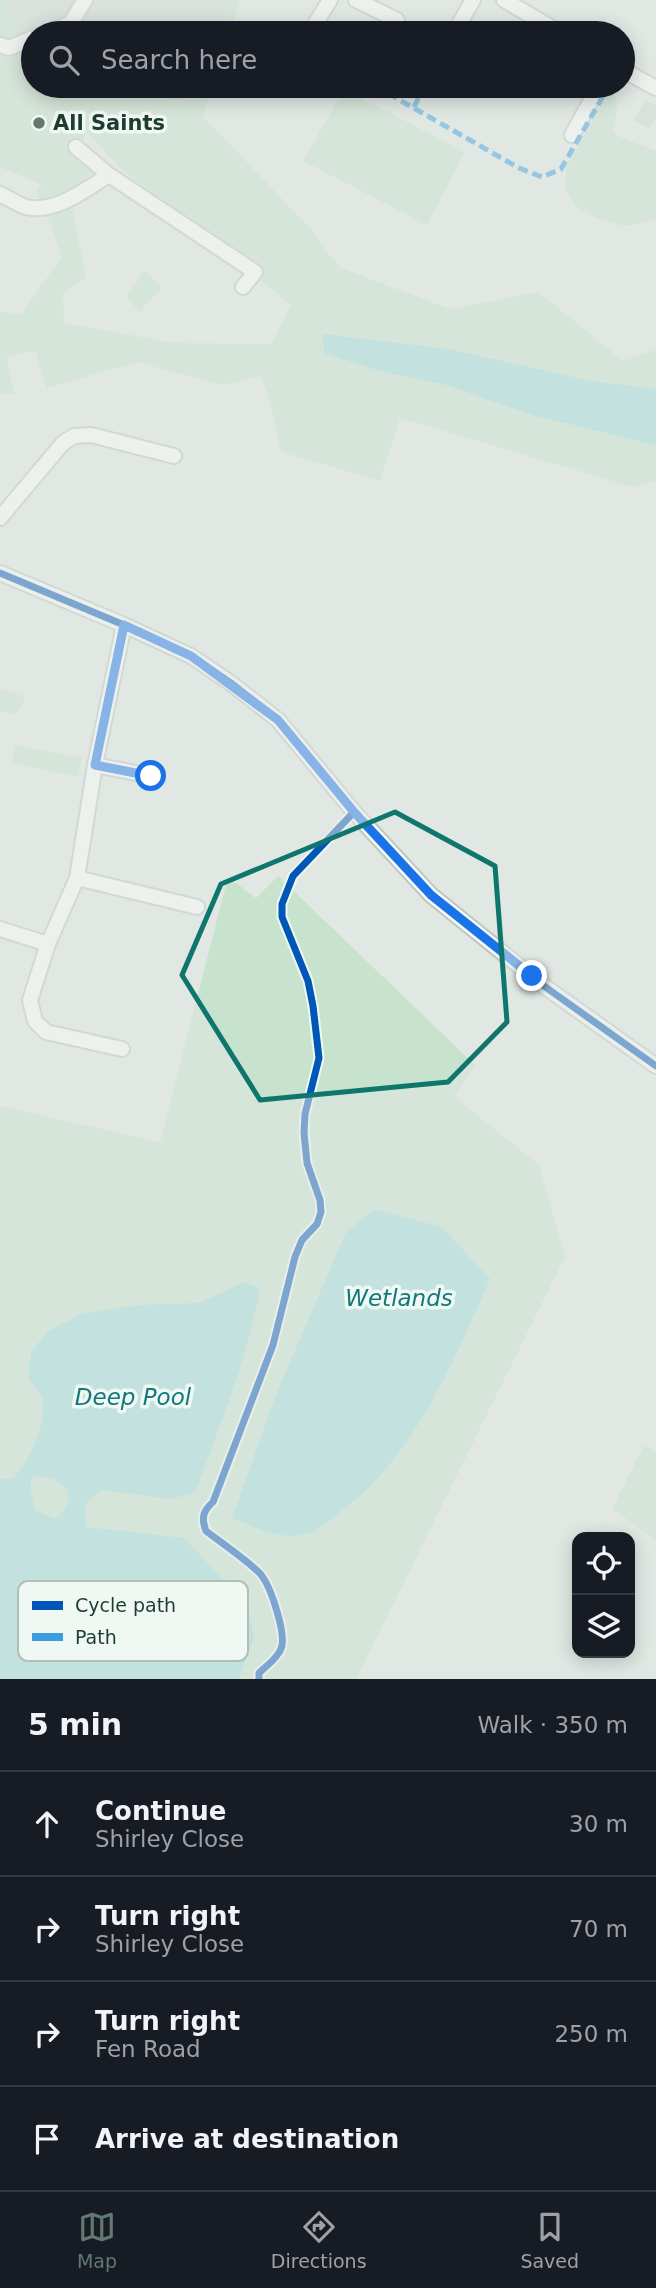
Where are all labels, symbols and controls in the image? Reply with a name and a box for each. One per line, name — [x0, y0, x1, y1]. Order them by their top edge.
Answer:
search box — [21, 21, 635, 98]
icon: search — [45, 41, 83, 79]
text: Search here — [101, 45, 257, 75]
place label: All Saints — [53, 111, 165, 135]
marker: All Saints — [31, 115, 47, 131]
route start — [135, 760, 166, 791]
route end — [516, 960, 547, 991]
water label: Wetlands — [345, 1285, 453, 1311]
water label: Deep Pool — [75, 1384, 192, 1410]
map controls — [572, 1532, 635, 1658]
button: locate — [572, 1532, 635, 1595]
legend — [18, 1581, 248, 1661]
text: Cycle path — [75, 1594, 176, 1616]
button: layers — [572, 1595, 635, 1658]
text: Path — [75, 1626, 117, 1648]
text: 5 min — [28, 1707, 122, 1742]
text: Walk · 350 m — [477, 1712, 628, 1738]
text: Continue — [95, 1796, 226, 1826]
icon: ahead — [28, 1805, 66, 1843]
text: 30 m — [569, 1811, 628, 1837]
text: Shirley Close — [95, 1826, 244, 1852]
text: Turn right — [95, 1901, 240, 1931]
icon: right — [28, 1910, 66, 1948]
text: 70 m — [569, 1916, 628, 1942]
text: Shirley Close — [95, 1931, 244, 1957]
text: Turn right — [95, 2006, 240, 2036]
icon: right — [28, 2015, 66, 2053]
text: 250 m — [554, 2021, 628, 2047]
text: Fen Road — [95, 2036, 201, 2062]
icon: arrive — [28, 2120, 66, 2158]
text: Arrive at destination — [95, 2124, 399, 2154]
tab: Map — [77, 2208, 117, 2272]
tab: Directions — [271, 2208, 367, 2272]
tab: Saved — [520, 2208, 579, 2272]

